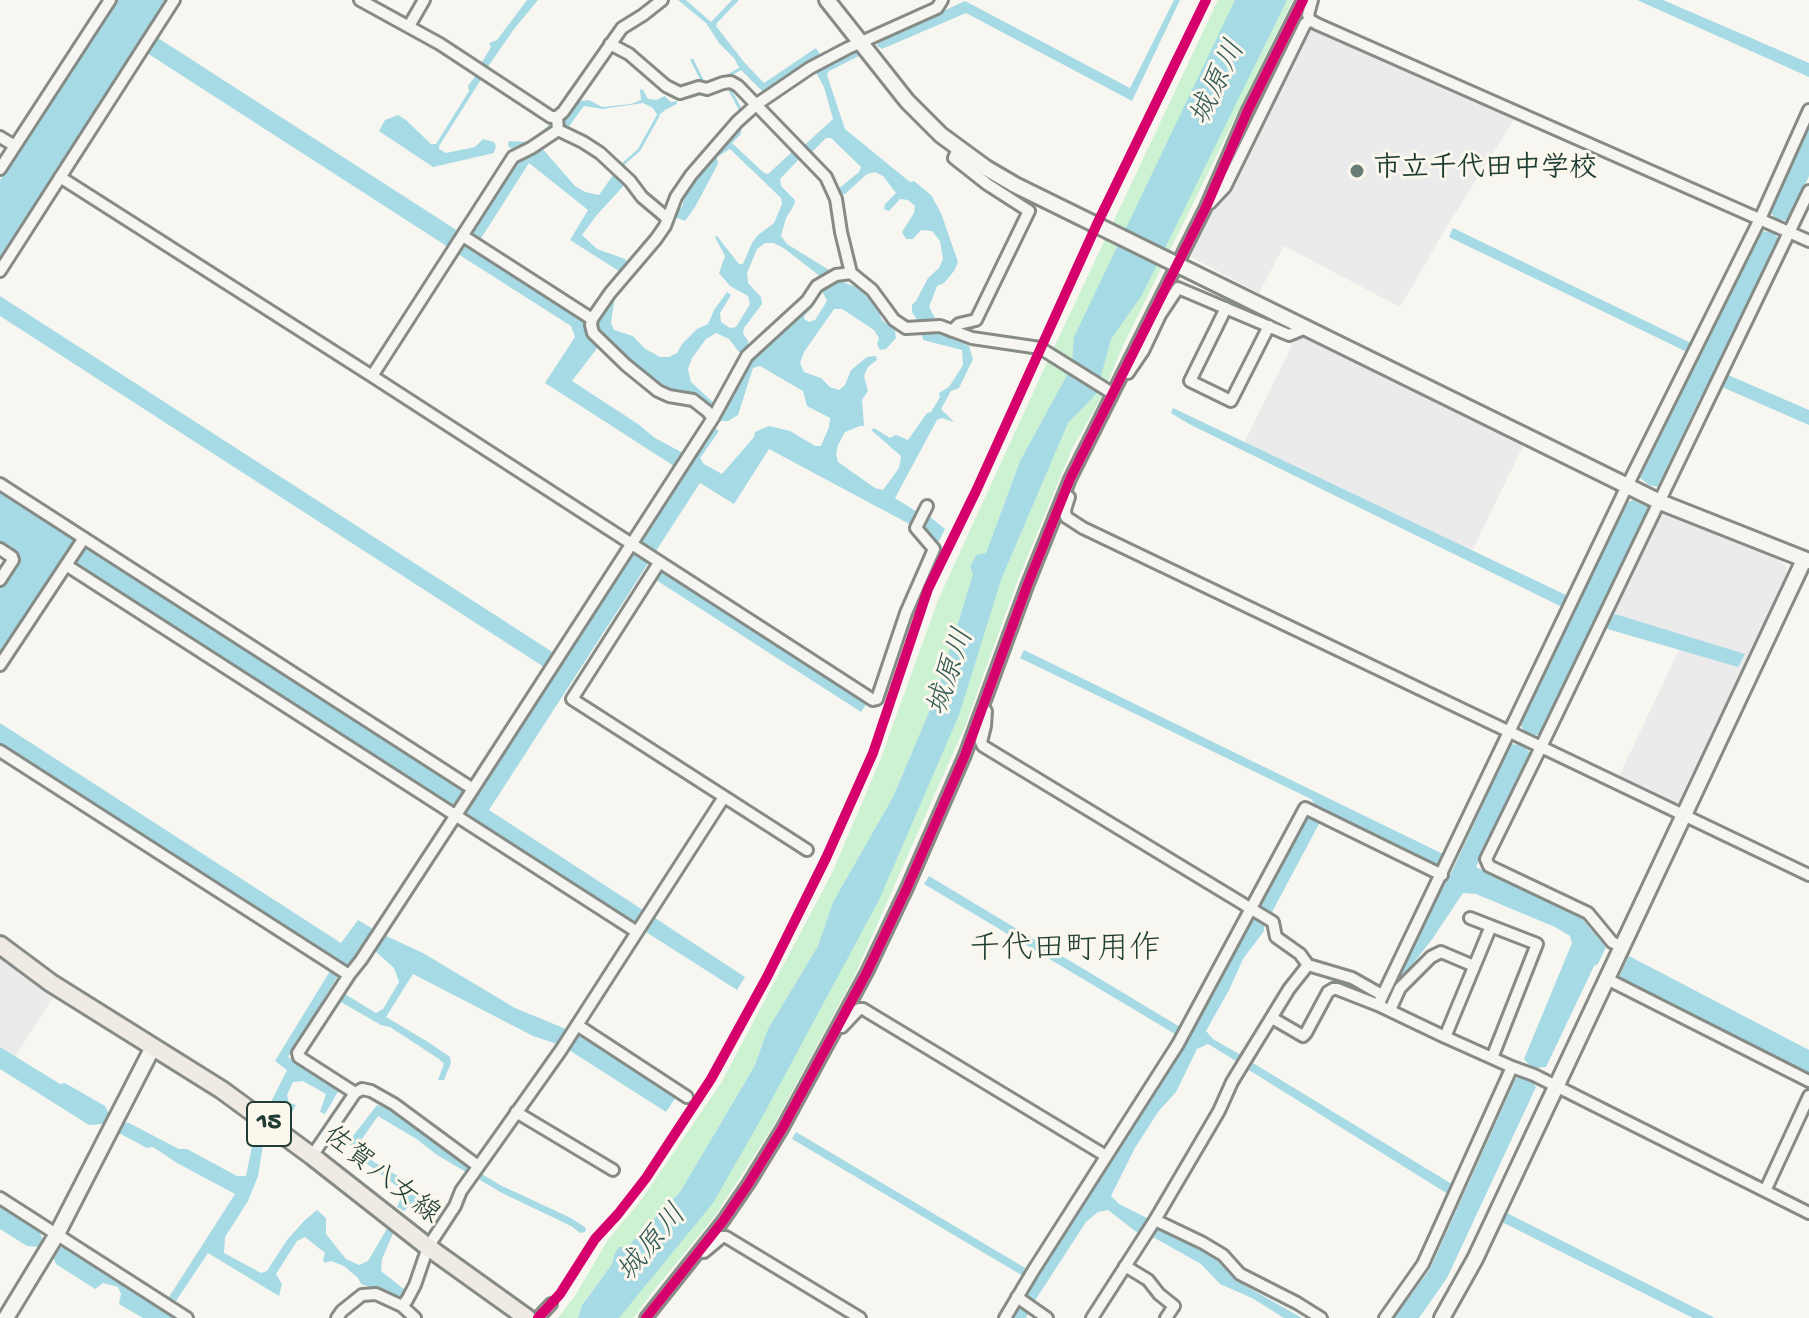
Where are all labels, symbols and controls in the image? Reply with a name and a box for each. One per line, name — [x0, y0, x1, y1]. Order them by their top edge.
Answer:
water label: 城原川 — [1184, 36, 1256, 132]
place label: 市立千代田中学校 — [1373, 154, 1597, 188]
marker: 市立千代田中学校 — [1348, 162, 1366, 180]
water label: 城原川 — [921, 625, 985, 721]
district label: 千代田町用作 — [969, 933, 1161, 971]
road number: 15 — [247, 1102, 291, 1146]
street label: 佐賀八女線 — [314, 1121, 446, 1233]
water label: 城原川 — [611, 1199, 697, 1291]

